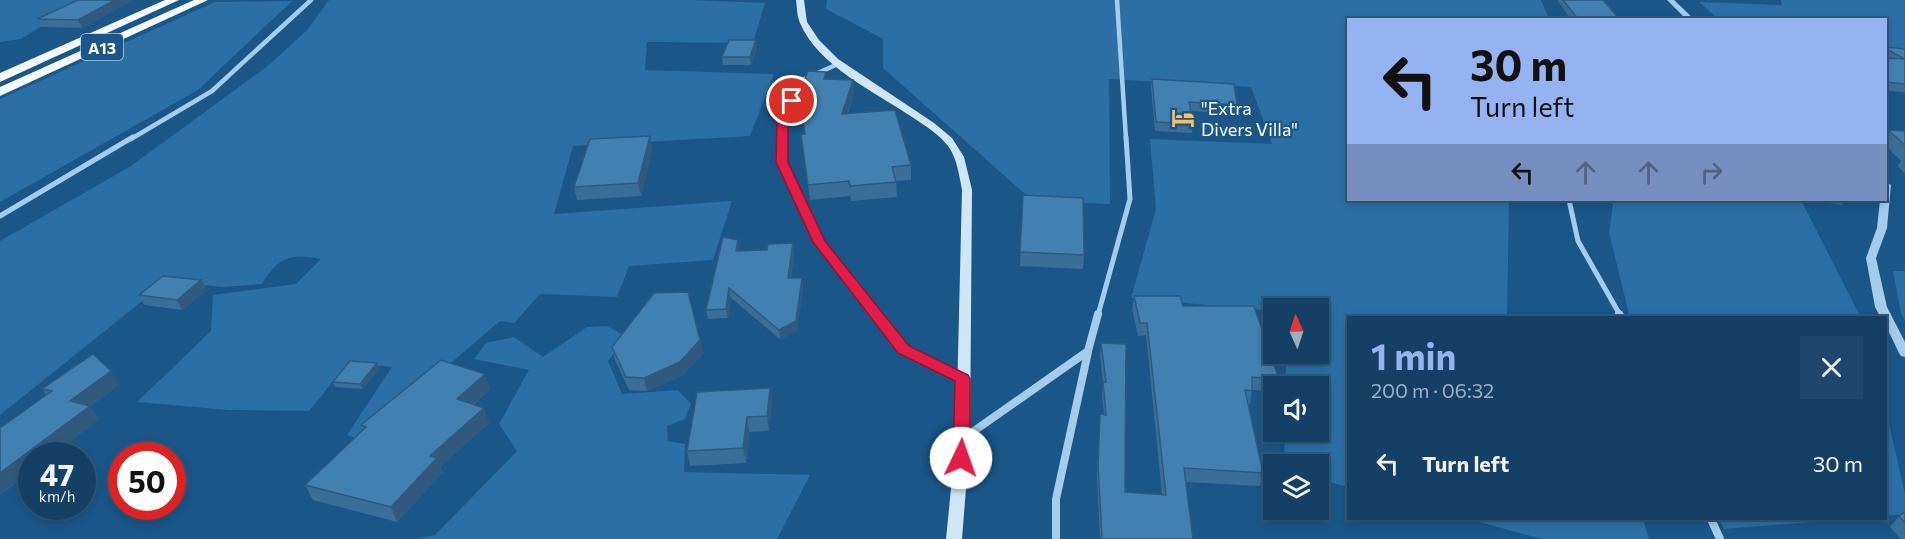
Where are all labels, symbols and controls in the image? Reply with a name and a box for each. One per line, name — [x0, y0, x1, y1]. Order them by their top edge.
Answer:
road number: A13 — [81, 34, 123, 60]
text: 30 m — [1470, 38, 1567, 90]
icon: left — [1371, 42, 1449, 120]
pin — [766, 75, 817, 126]
icon: arrive — [775, 84, 808, 117]
text: Turn left — [1470, 90, 1574, 123]
place label: "Extra Divers Villa" — [1201, 97, 1298, 140]
hotel icon: "Extra Divers Villa" — [1170, 105, 1196, 131]
icon: left — [1506, 156, 1539, 189]
icon: ahead — [1569, 156, 1602, 189]
icon: ahead — [1632, 156, 1665, 189]
icon: right — [1695, 156, 1728, 189]
north arrow — [1263, 298, 1329, 364]
map controls — [1263, 298, 1329, 520]
text: 1 min — [1371, 333, 1456, 377]
button: close — [1800, 336, 1863, 399]
button: sound — [1263, 376, 1329, 442]
text: 200 m · 06:32 — [1371, 378, 1494, 402]
position arrow — [929, 426, 993, 490]
speed limit sign: 50 — [108, 442, 186, 520]
icon: left — [1371, 447, 1404, 480]
text: Turn left — [1422, 450, 1509, 477]
text: 30 m — [1813, 450, 1863, 477]
button: layers — [1263, 454, 1329, 520]
text: 47 — [40, 455, 74, 492]
text: km/h — [39, 487, 75, 505]

